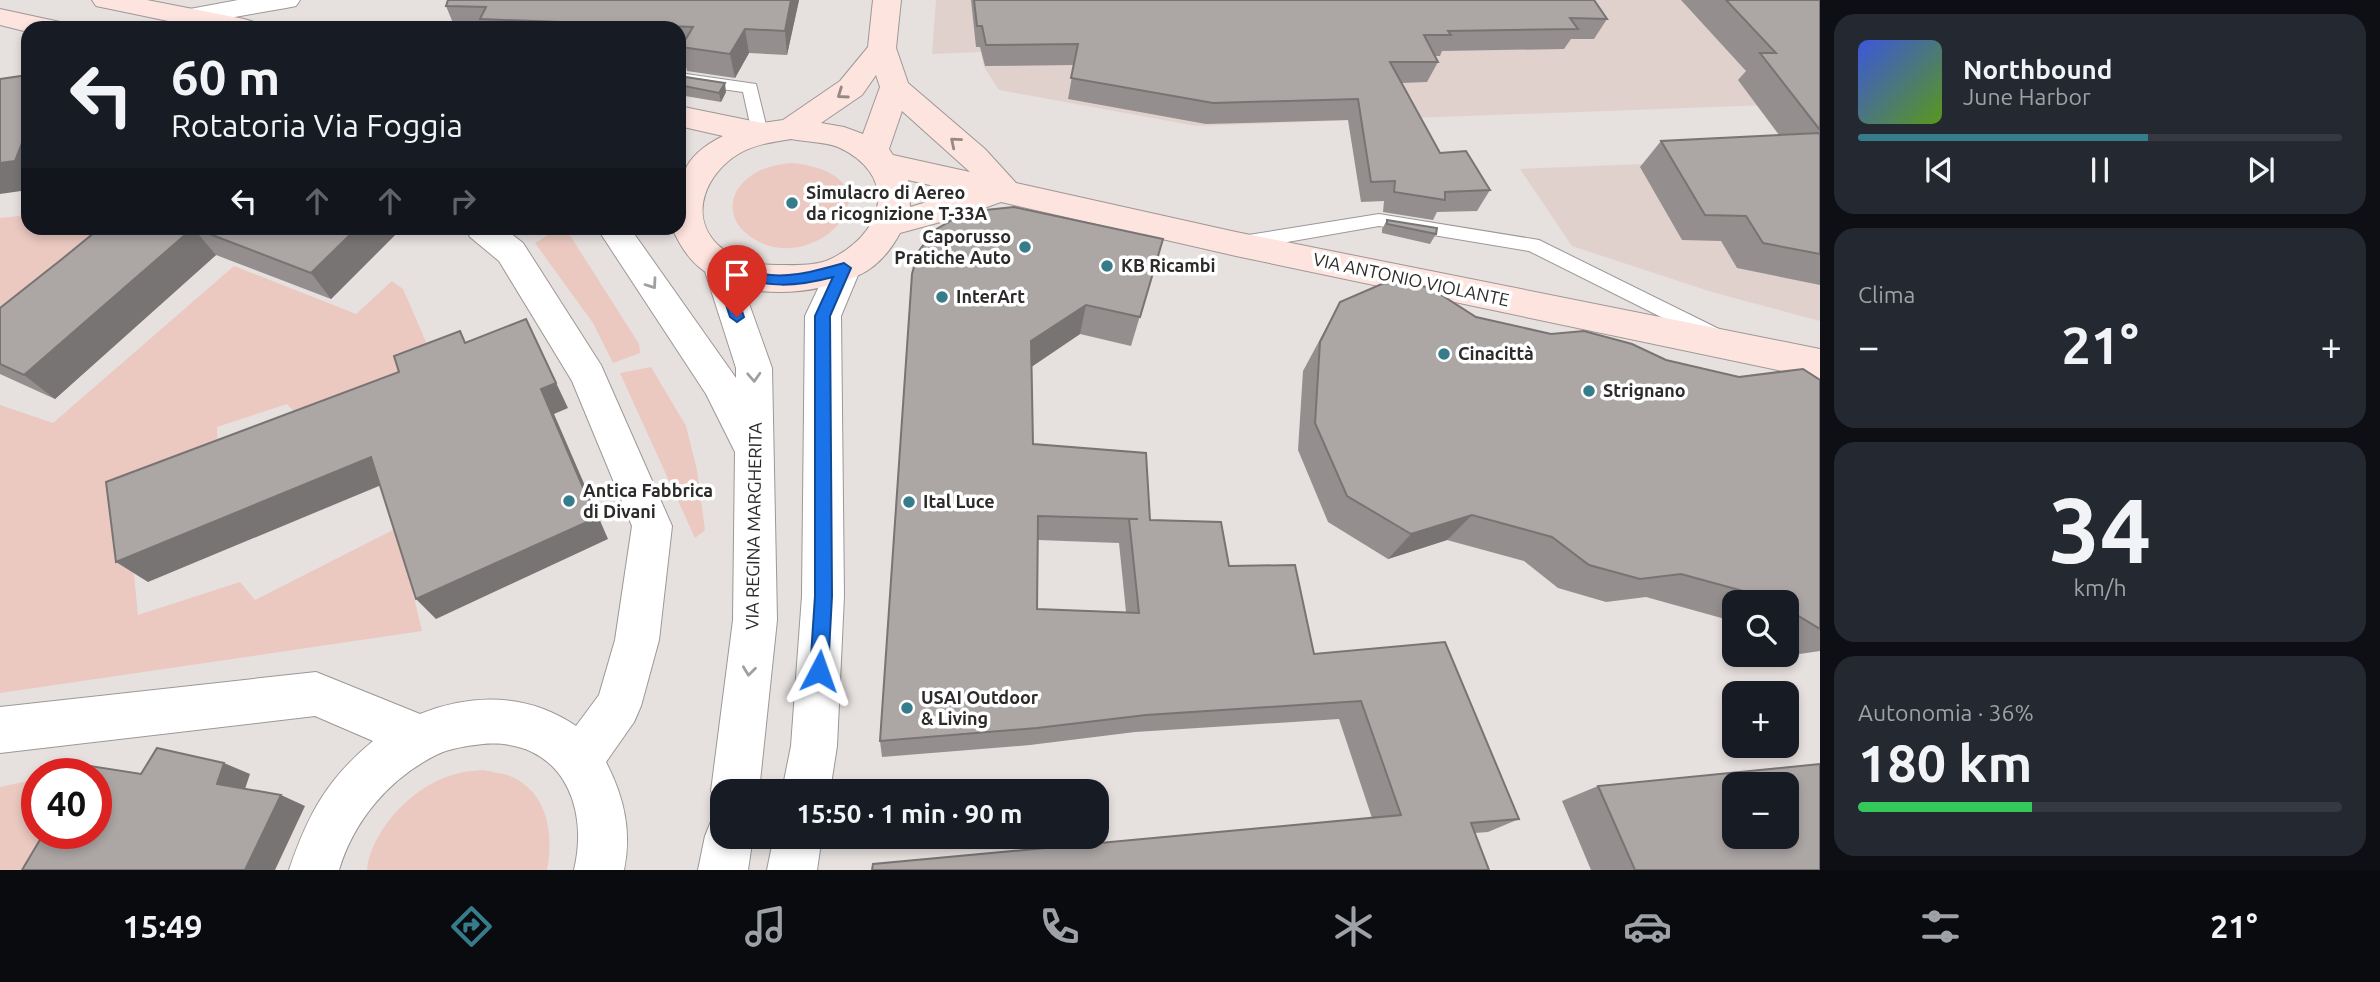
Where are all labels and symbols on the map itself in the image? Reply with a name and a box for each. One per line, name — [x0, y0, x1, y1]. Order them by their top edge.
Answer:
one-way arrow — [837, 86, 850, 98]
one-way arrow — [951, 138, 964, 150]
place label: Simulacro di Aereo da ricognizione T-33A — [806, 182, 988, 223]
marker: Simulacro di Aereo da ricognizione T-33A — [784, 195, 800, 211]
place label: Caporusso Pratiche Auto — [894, 226, 1011, 267]
marker: Caporusso Pratiche Auto — [1017, 239, 1033, 255]
pin — [707, 245, 767, 317]
street label: VIA ANTONIO VIOLANTE — [1311, 248, 1511, 310]
place label: KB Ricambi — [1121, 255, 1216, 275]
marker: KB Ricambi — [1099, 258, 1115, 274]
one-way arrow — [643, 276, 656, 289]
place label: InterArt — [956, 286, 1025, 306]
marker: InterArt — [934, 289, 950, 305]
place label: Cinacittà — [1458, 343, 1534, 363]
marker: Cinacittà — [1436, 346, 1452, 362]
one-way arrow — [746, 372, 761, 383]
place label: Strignano — [1603, 380, 1686, 400]
marker: Strignano — [1581, 383, 1597, 399]
street label: VIA REGINA MARGHERITA — [741, 422, 765, 630]
place label: Antica Fabbrica di Divani — [583, 480, 713, 521]
place label: Ital Luce — [923, 491, 995, 511]
marker: Antica Fabbrica di Divani — [561, 493, 577, 509]
marker: Ital Luce — [901, 494, 917, 510]
position arrow — [782, 634, 856, 708]
one-way arrow — [742, 665, 757, 676]
place label: USAI Outdoor & Living — [921, 687, 1039, 728]
marker: USAI Outdoor & Living — [899, 700, 915, 716]
speed limit sign: 40 — [21, 758, 112, 849]

